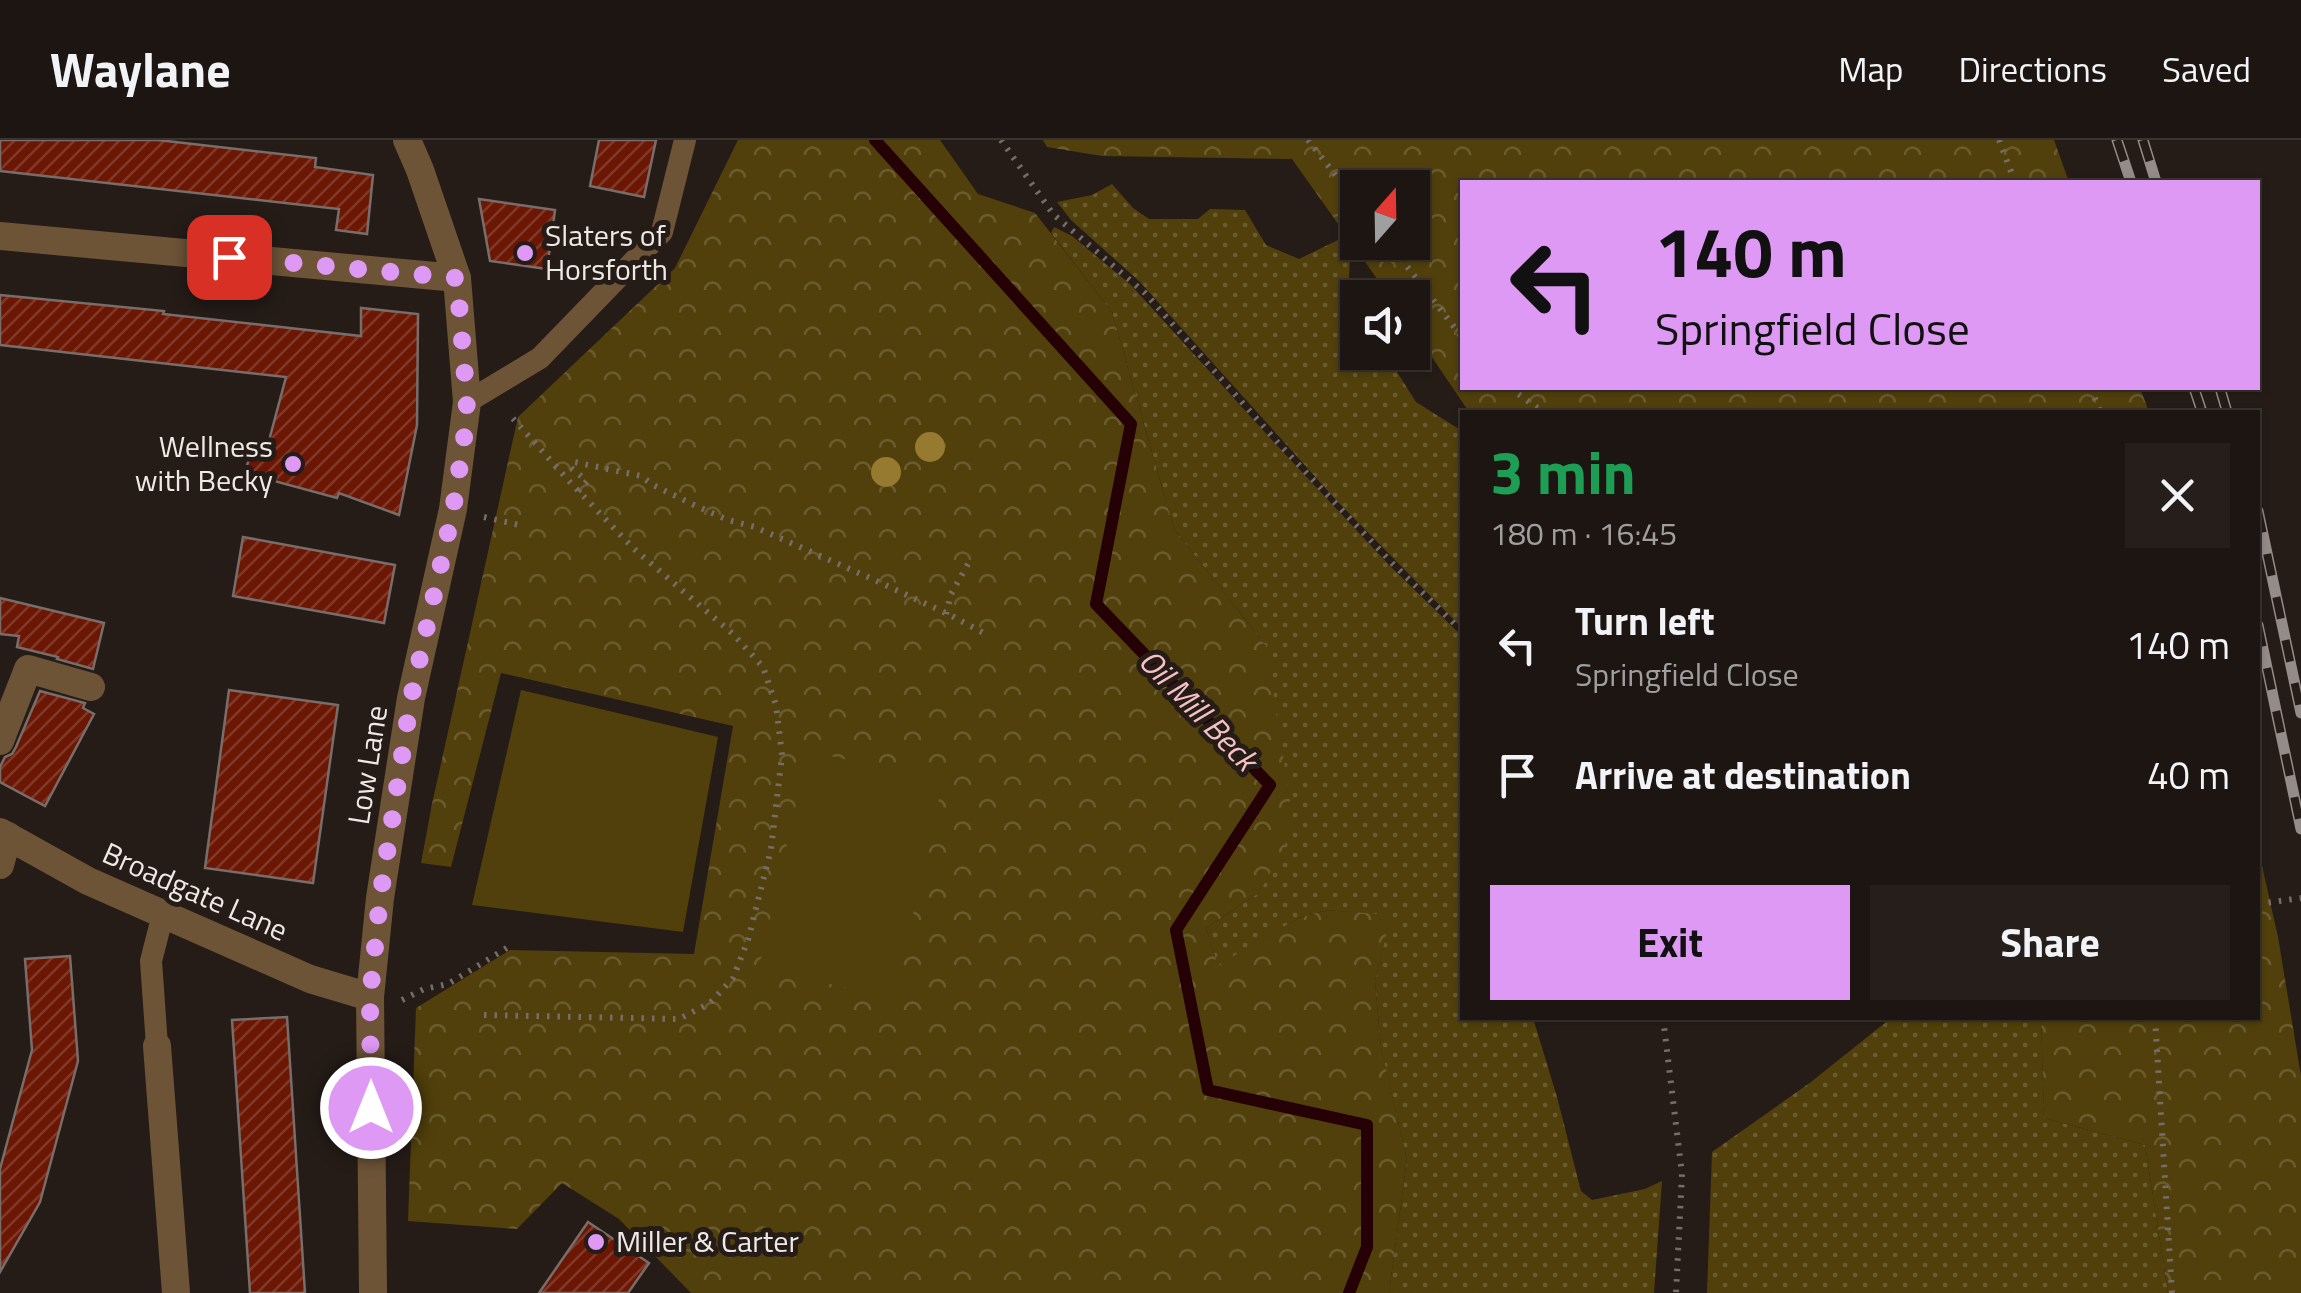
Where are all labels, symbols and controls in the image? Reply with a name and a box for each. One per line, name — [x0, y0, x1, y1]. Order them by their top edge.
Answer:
text: Waylane — [50, 33, 231, 106]
text: Map — [1838, 42, 1904, 96]
text: Directions — [1959, 42, 2107, 96]
text: Saved — [2162, 42, 2251, 96]
north arrow — [1340, 170, 1430, 260]
map controls — [1340, 170, 1430, 370]
text: 140 m — [1655, 198, 1847, 304]
place label: Slaters of Horsforth — [545, 212, 668, 292]
pin — [187, 215, 272, 300]
icon: left — [1490, 220, 1620, 350]
icon: arrive — [202, 230, 257, 285]
marker: Slaters of Horsforth — [514, 242, 536, 264]
button: sound — [1340, 280, 1430, 370]
text: Springfield Close — [1655, 294, 1970, 362]
place label: Wellness with Becky — [135, 423, 273, 503]
text: 3 min — [1490, 426, 1636, 517]
button: close — [2125, 443, 2230, 548]
marker: Wellness with Becky — [282, 453, 304, 475]
text: 180 m · 16:45 — [1490, 509, 1677, 557]
text: Turn left — [1575, 592, 1715, 650]
text: 140 m — [2126, 616, 2230, 674]
icon: left — [1490, 618, 1545, 673]
water label: Oil Mill Beck — [1128, 637, 1272, 784]
text: Springfield Close — [1575, 650, 1799, 698]
street label: Low Lane — [335, 702, 399, 828]
text: Arrive at destination — [1575, 746, 1911, 804]
text: 40 m — [2147, 746, 2230, 804]
icon: arrive — [1490, 748, 1545, 803]
street label: Broadgate Lane — [95, 830, 296, 953]
button: Exit — [1490, 885, 1850, 1000]
button: Share — [1870, 885, 2230, 1000]
position arrow — [319, 1056, 423, 1160]
place label: Miller & Carter — [616, 1218, 799, 1264]
marker: Miller & Carter — [585, 1231, 607, 1253]

